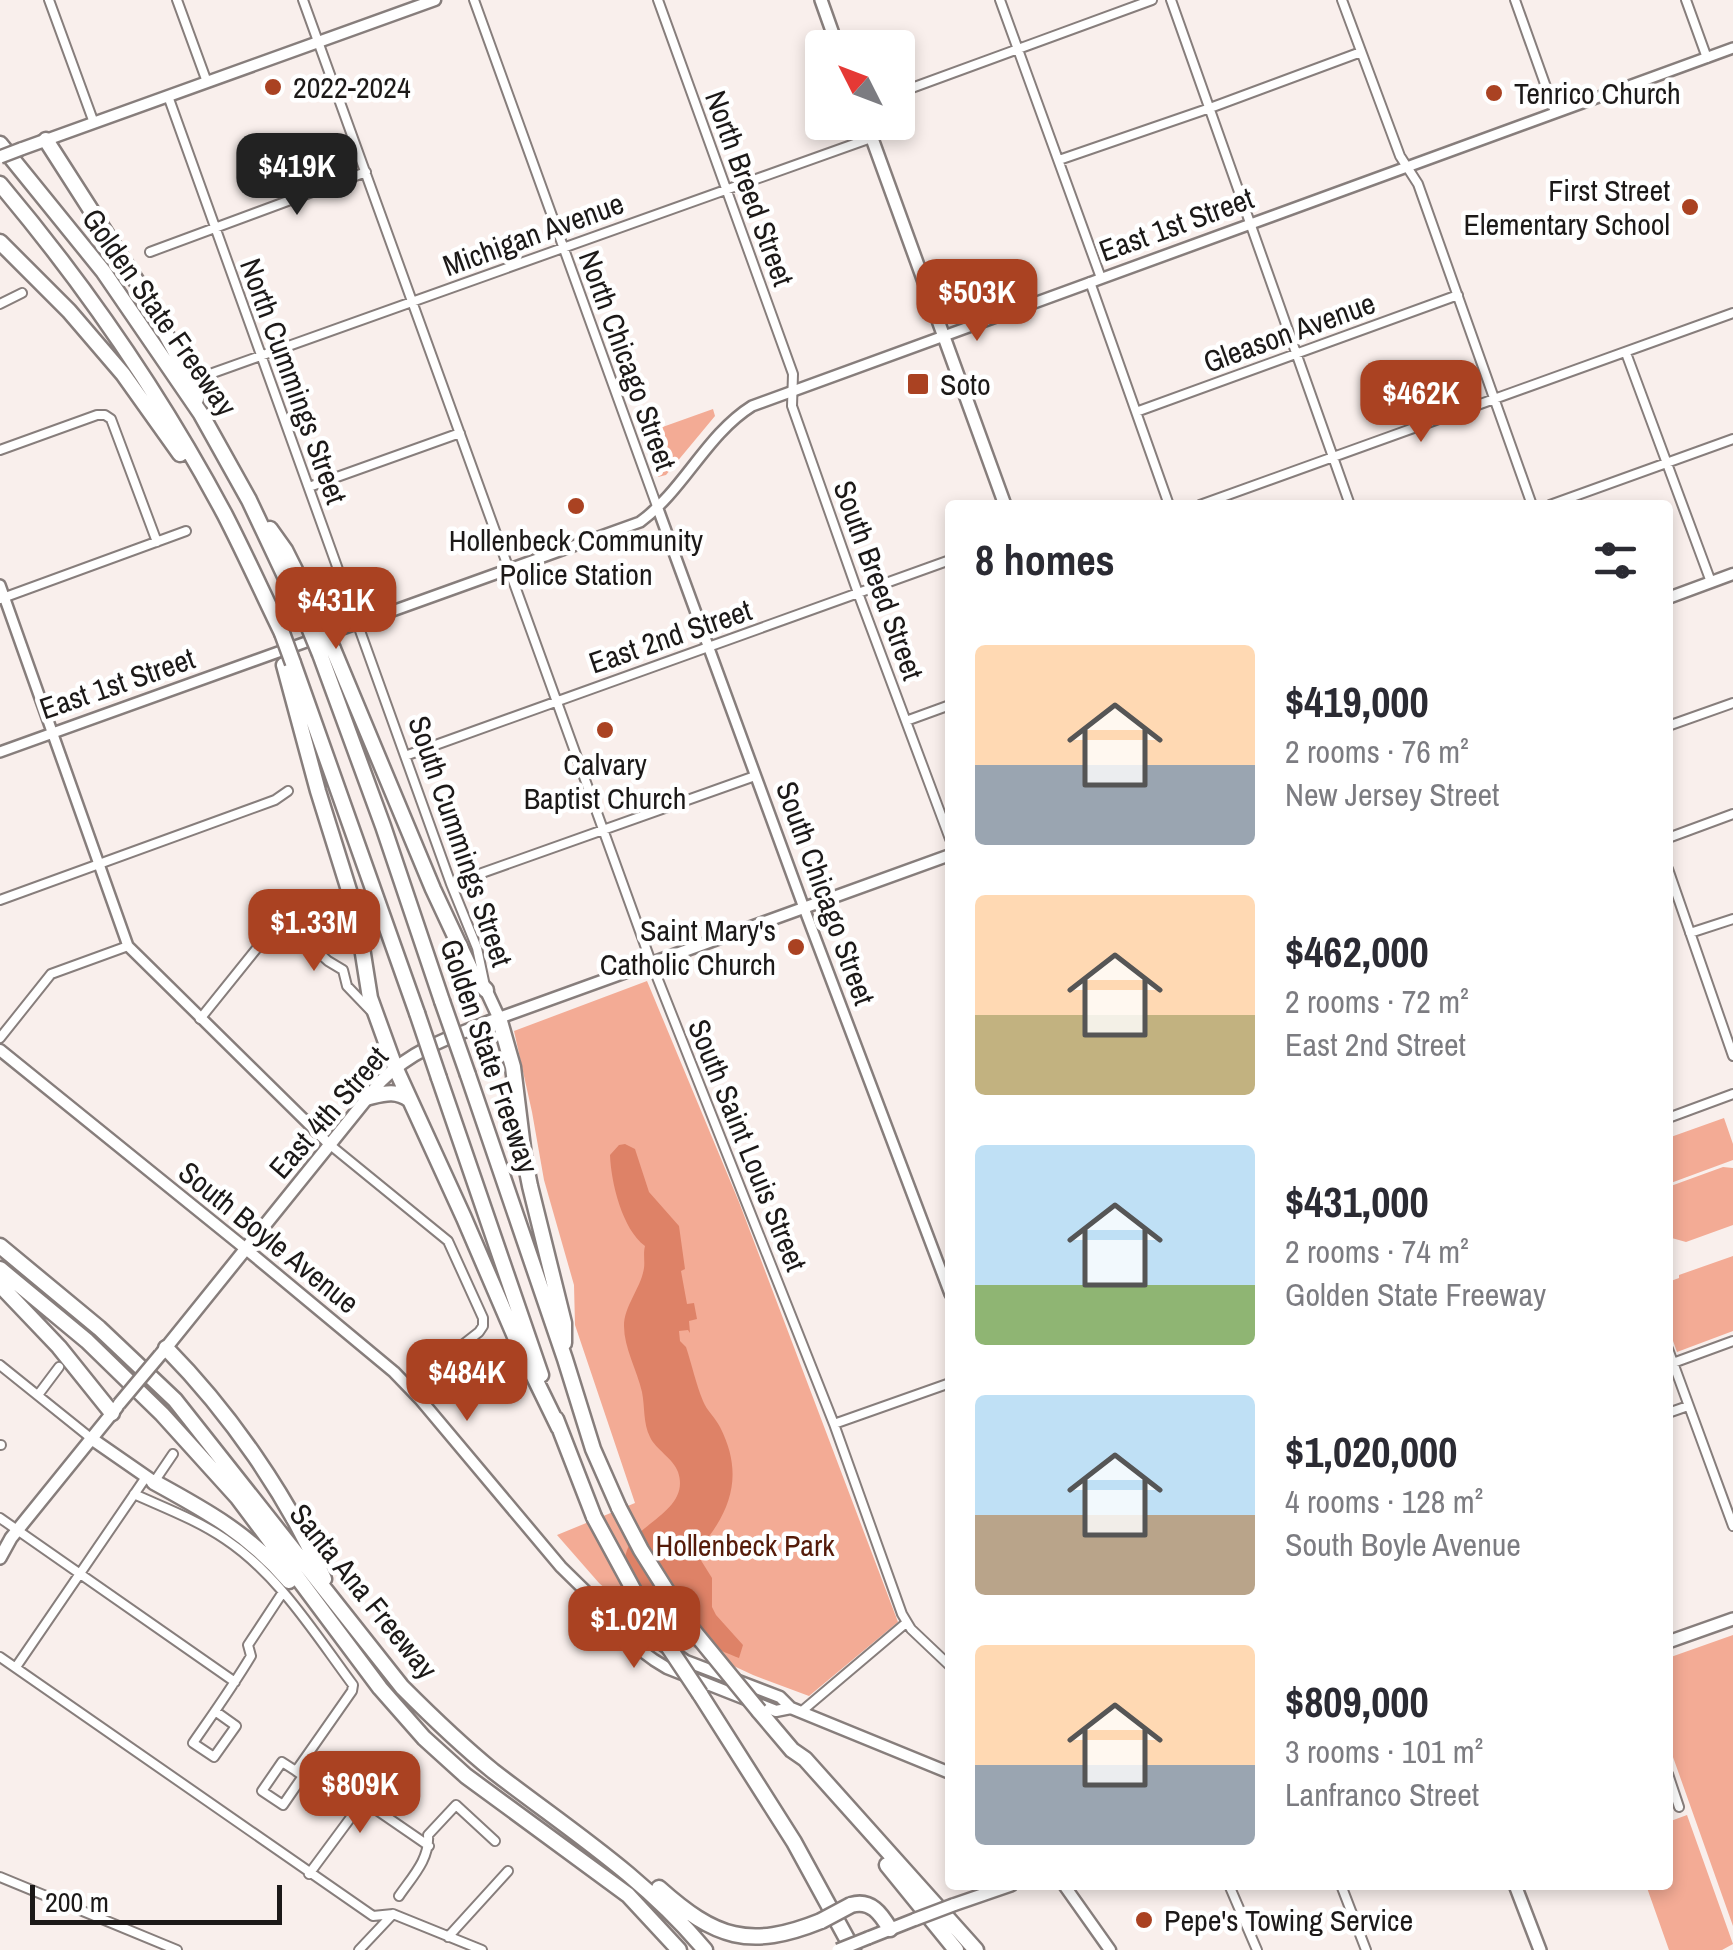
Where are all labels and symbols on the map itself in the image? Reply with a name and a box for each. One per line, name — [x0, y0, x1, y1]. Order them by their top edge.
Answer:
north arrow — [805, 30, 915, 140]
place label: 2022-2024 — [293, 67, 411, 107]
place label: Tenrico Church — [1514, 73, 1681, 113]
marker: 2022-2024 — [262, 76, 284, 98]
marker: Tenrico Church — [1483, 82, 1505, 104]
street label: North Breed Street — [696, 85, 804, 291]
pin: $419K — [227, 133, 367, 218]
place label: First Street Elementary School — [1464, 170, 1670, 244]
street label: East 1st Street — [1093, 178, 1259, 270]
street label: Michigan Avenue — [437, 183, 629, 285]
marker: First Street Elementary School — [1679, 196, 1701, 218]
street label: Golden State Freeway — [73, 200, 247, 424]
street label: North Chicago Street — [570, 245, 686, 476]
street label: North Cummings Street — [231, 253, 357, 509]
pin: $503K — [907, 259, 1047, 344]
street label: Gleason Avenue — [1198, 282, 1380, 382]
pin: $462K — [1351, 360, 1491, 445]
place label: Soto — [940, 364, 991, 404]
marker: Soto — [905, 371, 931, 397]
street label: South Breed Street — [824, 475, 934, 685]
marker: Hollenbeck Community Police Station — [565, 495, 587, 517]
place label: Hollenbeck Community Police Station — [449, 520, 704, 594]
pin: $431K — [266, 567, 406, 652]
street label: East 2nd Street — [583, 589, 757, 683]
street label: East 1st Street — [34, 638, 200, 728]
street label: South Cummings Street — [399, 710, 523, 972]
marker: Calvary Baptist Church — [594, 719, 616, 741]
place label: Calvary Baptist Church — [524, 744, 686, 818]
street label: South Chicago Street — [767, 776, 885, 1011]
pin: $1.33M — [233, 889, 395, 974]
place label: Saint Mary's Catholic Church — [600, 910, 776, 984]
street label: Golden State Freeway — [431, 934, 549, 1179]
marker: Saint Mary's Catholic Church — [785, 936, 807, 958]
street label: South Saint Louis Street — [679, 1013, 817, 1277]
street label: East 4th Street — [260, 1037, 397, 1187]
street label: South Boyle Avenue — [170, 1152, 368, 1322]
pin: $484K — [397, 1339, 537, 1424]
street label: Santa Ana Freeway — [281, 1495, 448, 1688]
park label: Hollenbeck Park — [655, 1525, 835, 1565]
pin: $1.02M — [553, 1586, 715, 1671]
pin: $809K — [290, 1751, 430, 1836]
scale bar — [30, 1880, 282, 1924]
place label: Pepe's Towing Service — [1164, 1900, 1413, 1940]
marker: Pepe's Towing Service — [1133, 1909, 1155, 1931]

